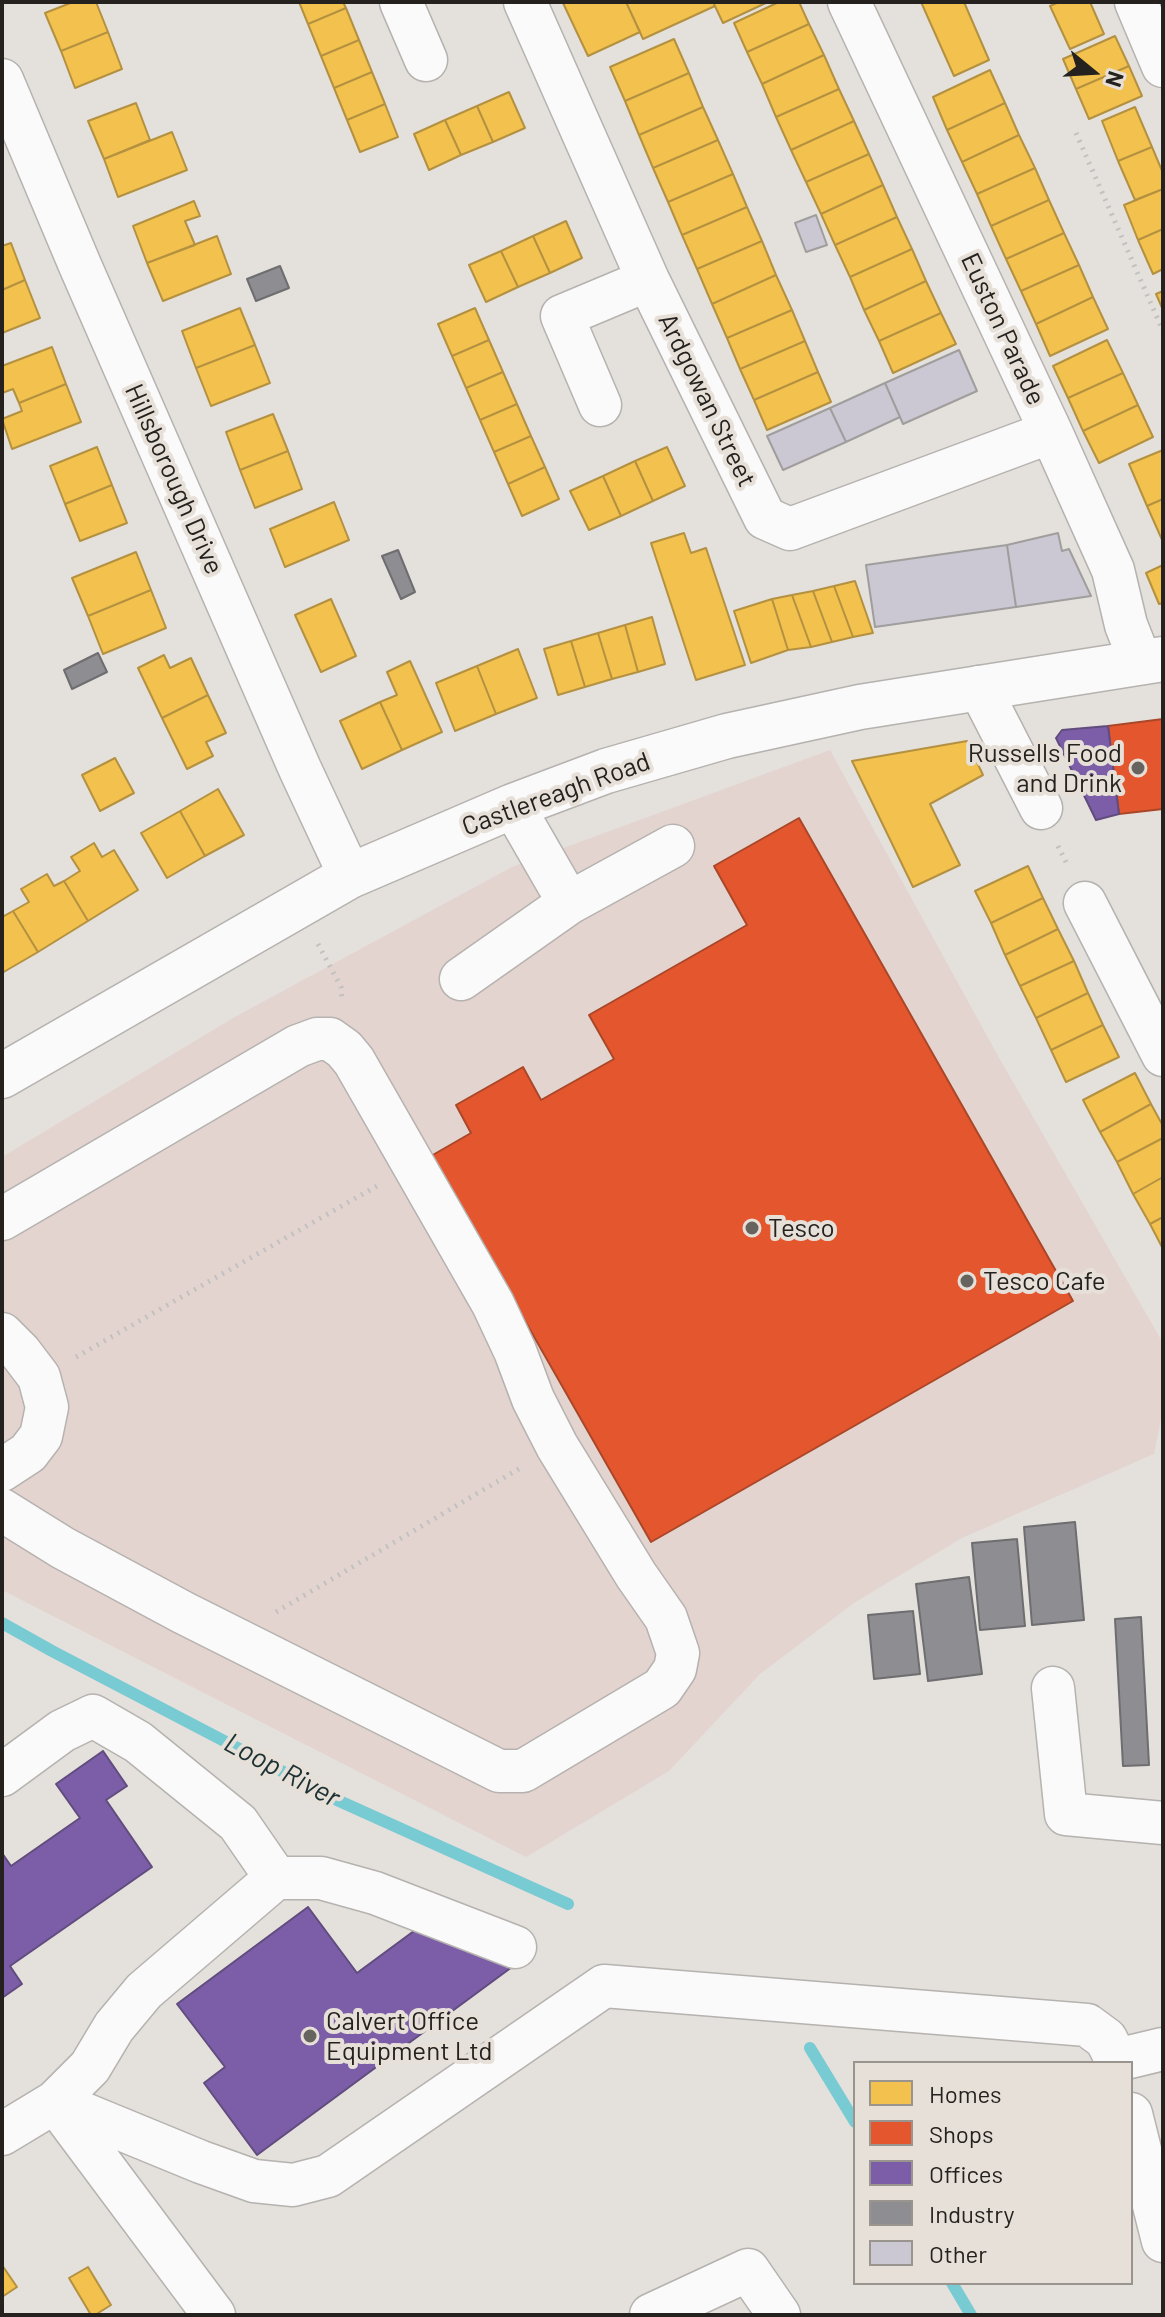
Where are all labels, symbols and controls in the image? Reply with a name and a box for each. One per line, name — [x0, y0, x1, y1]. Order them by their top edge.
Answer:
north arrow — [1053, 32, 1133, 112]
text: N — [1101, 68, 1130, 90]
street label: Euston Parade — [954, 248, 1052, 410]
street label: Ardgowan Street — [652, 308, 762, 492]
street label: Hillsborough Drive — [118, 379, 230, 579]
place label: Russells Food and Drink — [968, 737, 1122, 798]
street label: Castlereagh Road — [458, 746, 654, 842]
marker: Russells Food and Drink — [1129, 759, 1147, 777]
place label: Tesco — [768, 1212, 835, 1244]
marker: Tesco — [743, 1219, 761, 1237]
place label: Tesco Cafe — [983, 1265, 1106, 1297]
marker: Tesco Cafe — [958, 1272, 976, 1290]
water label: Loop River — [219, 1726, 345, 1814]
place label: Calvert Office Equipment Ltd — [326, 2005, 493, 2066]
marker: Calvert Office Equipment Ltd — [301, 2027, 319, 2045]
legend — [853, 2061, 1133, 2285]
text: Homes — [929, 2079, 1002, 2108]
text: Shops — [929, 2119, 994, 2148]
text: Offices — [929, 2159, 1003, 2188]
text: Industry — [929, 2199, 1015, 2228]
text: Other — [929, 2239, 987, 2268]

